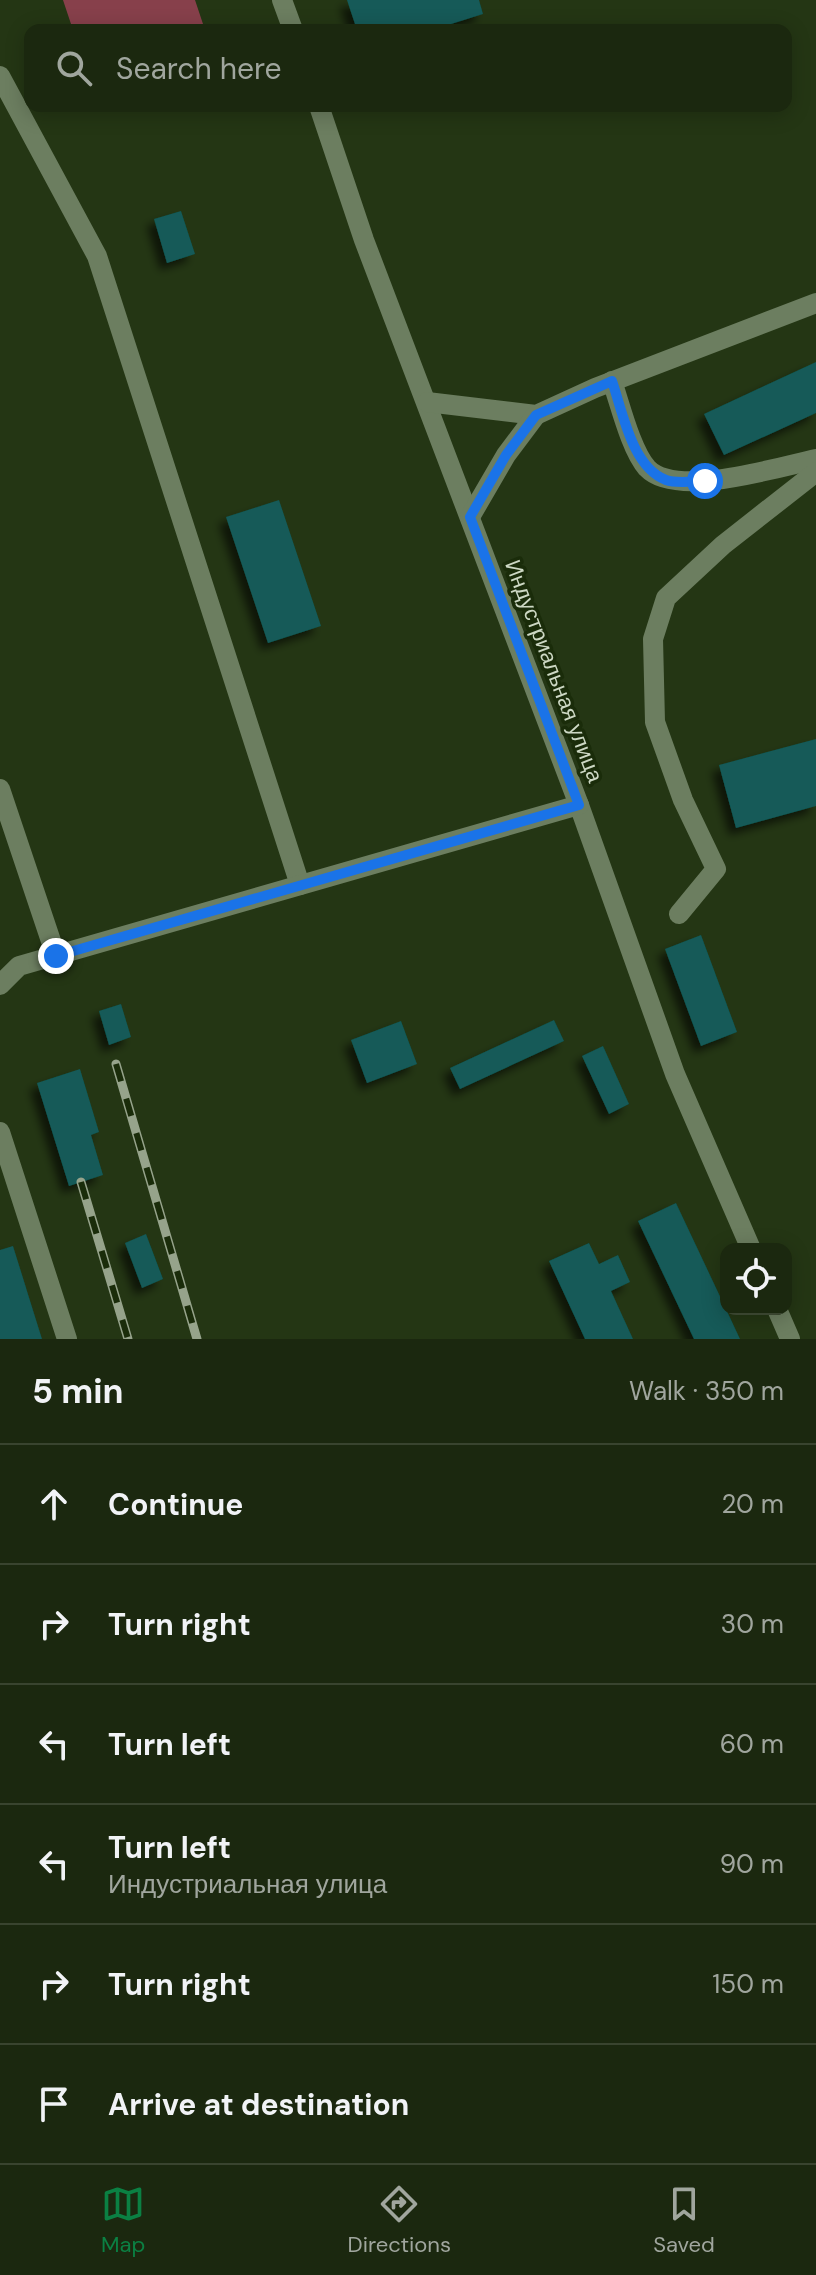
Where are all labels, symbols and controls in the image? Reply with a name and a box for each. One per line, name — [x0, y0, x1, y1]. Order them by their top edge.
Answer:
search box — [24, 24, 792, 112]
icon: search — [52, 46, 96, 90]
text: Search here — [116, 49, 282, 88]
route start — [687, 463, 723, 499]
street label: Индустриальная улица — [498, 555, 610, 787]
route end — [38, 938, 74, 974]
map controls — [720, 1243, 792, 1315]
button: locate — [720, 1243, 792, 1315]
text: 5 min — [32, 1369, 123, 1414]
text: Walk · 350 m — [629, 1374, 784, 1408]
icon: ahead — [32, 1482, 76, 1526]
text: Continue — [108, 1485, 243, 1524]
text: 20 m — [721, 1487, 784, 1521]
icon: right — [32, 1602, 76, 1646]
text: Turn right — [108, 1605, 251, 1644]
text: 30 m — [721, 1607, 784, 1641]
icon: left — [32, 1722, 76, 1766]
text: Turn left — [108, 1725, 231, 1764]
text: 60 m — [720, 1727, 784, 1761]
text: Turn left — [108, 1828, 231, 1867]
icon: left — [32, 1842, 76, 1886]
text: 90 m — [720, 1847, 784, 1881]
text: Индустриальная улица — [108, 1867, 387, 1901]
icon: right — [32, 1962, 76, 2006]
text: Turn right — [108, 1965, 251, 2004]
text: 150 m — [712, 1967, 784, 2001]
icon: arrive — [32, 2082, 76, 2126]
text: Arrive at destination — [108, 2085, 409, 2124]
tab: Map — [101, 2182, 145, 2259]
tab: Directions — [348, 2182, 451, 2259]
tab: Saved — [653, 2182, 715, 2259]

